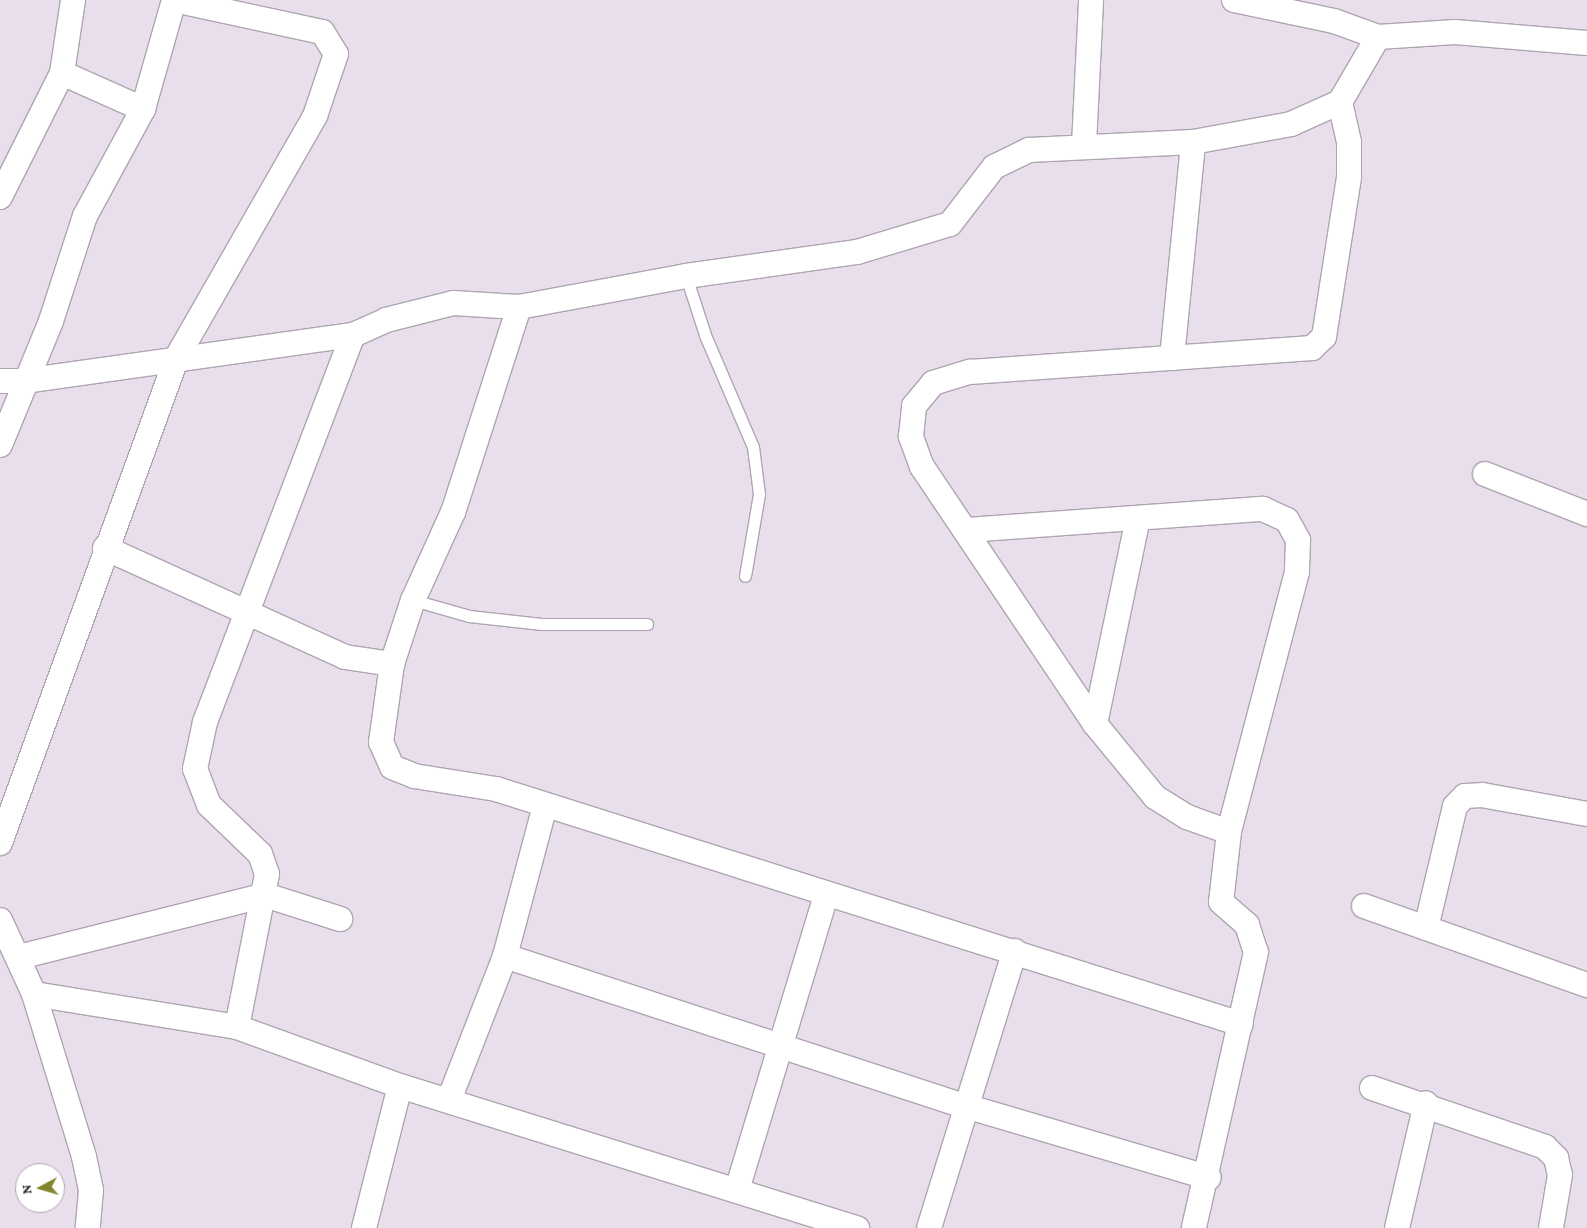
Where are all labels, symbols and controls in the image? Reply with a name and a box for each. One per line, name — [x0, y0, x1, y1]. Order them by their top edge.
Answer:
north arrow — [15, 1163, 65, 1213]
text: N — [18, 1184, 35, 1195]

